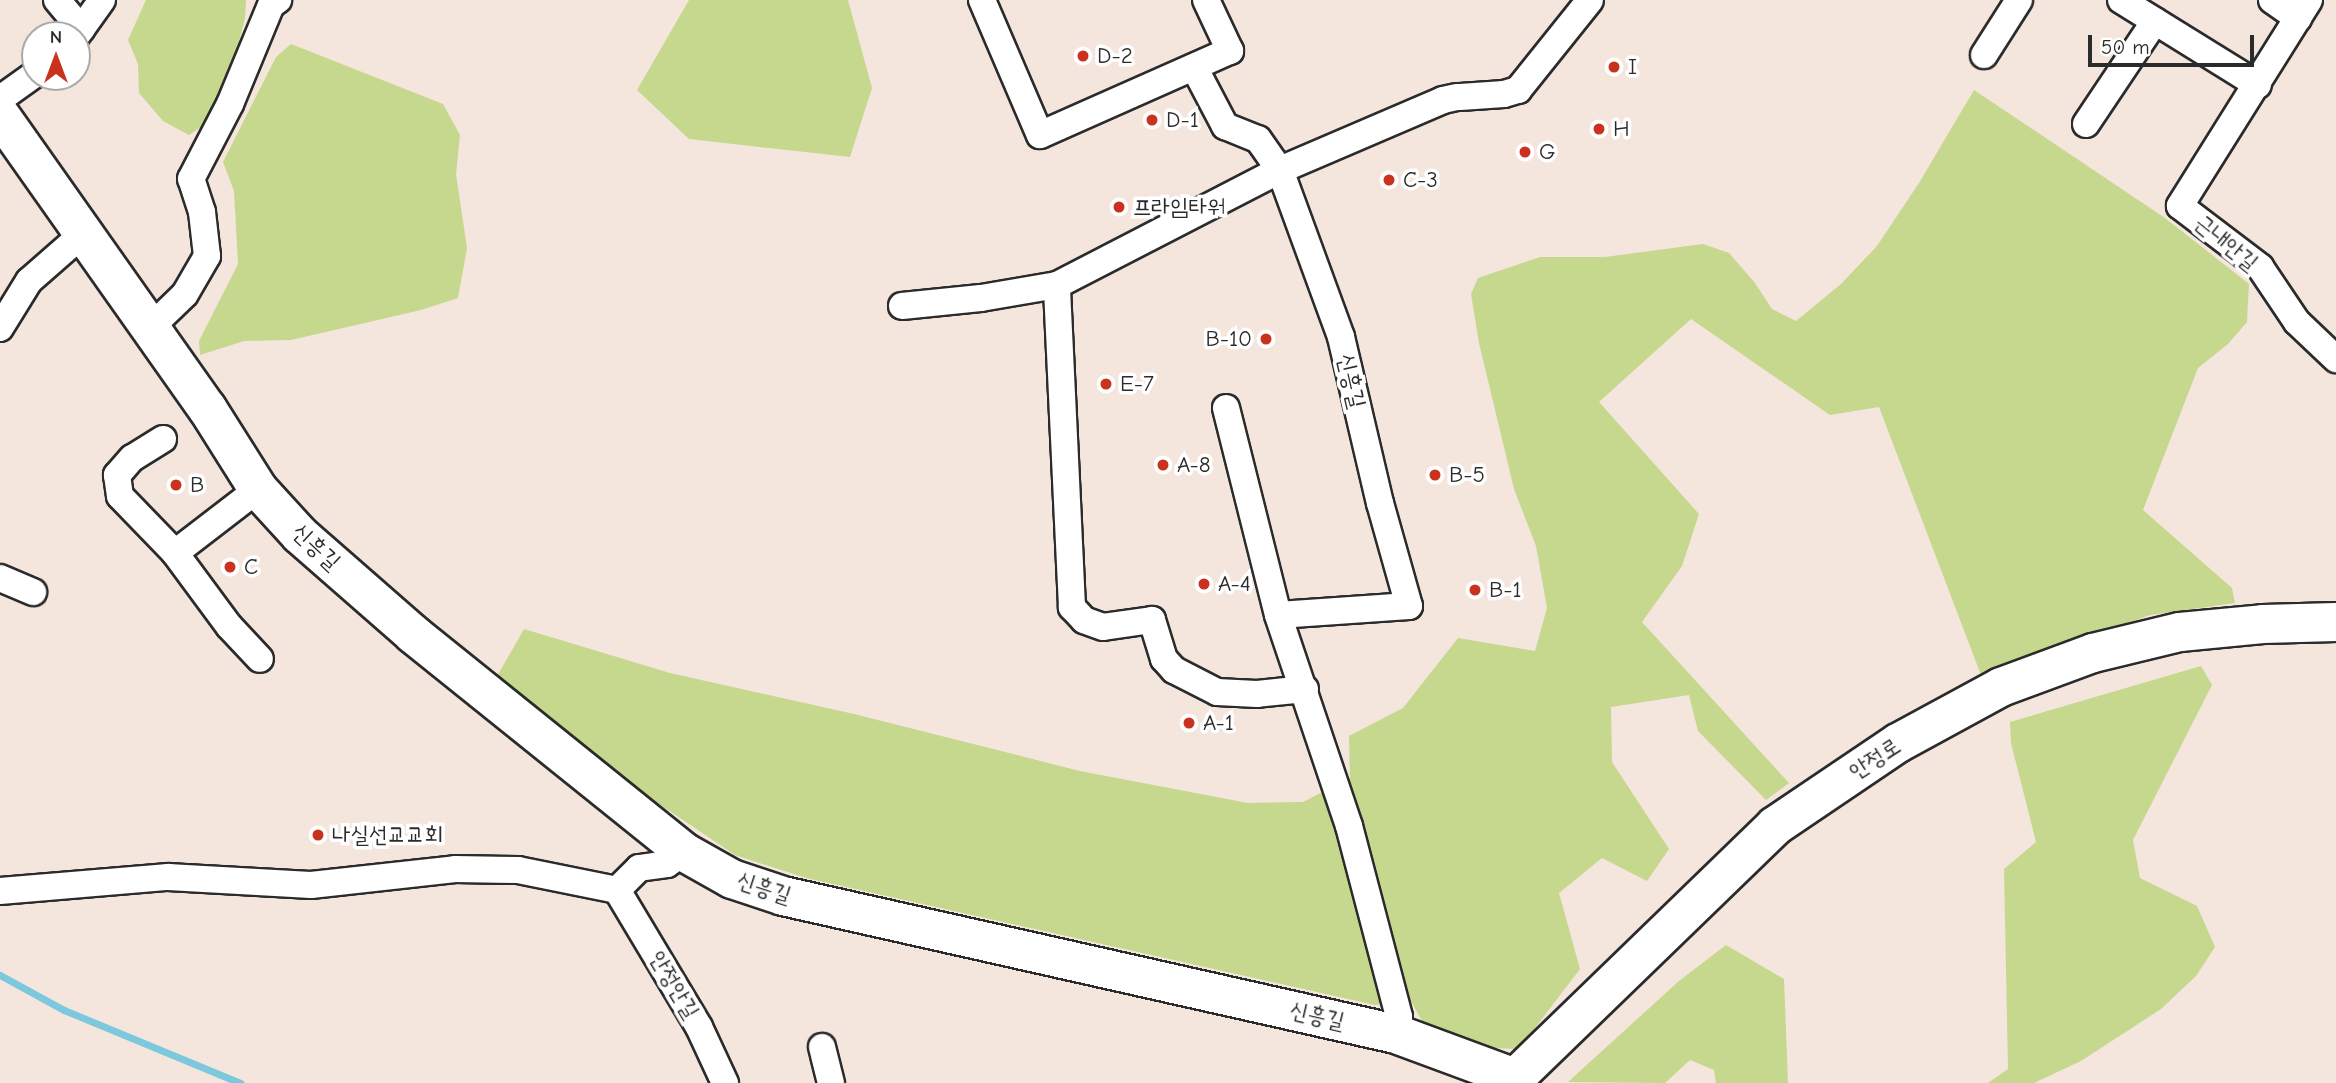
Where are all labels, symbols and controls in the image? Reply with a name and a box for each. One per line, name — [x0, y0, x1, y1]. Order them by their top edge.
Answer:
north arrow — [21, 21, 91, 91]
scale bar — [2091, 21, 2257, 65]
text: N — [50, 26, 62, 48]
text: 50 m — [2101, 35, 2150, 59]
place label: D-2 — [1097, 42, 1133, 70]
marker: D-2 — [1075, 48, 1091, 64]
place label: I — [1628, 53, 1637, 81]
marker: I — [1606, 59, 1622, 75]
place label: D-1 — [1166, 106, 1199, 134]
marker: D-1 — [1144, 112, 1160, 128]
place label: H — [1613, 115, 1630, 143]
marker: H — [1591, 121, 1607, 137]
place label: G — [1539, 138, 1555, 166]
marker: G — [1517, 144, 1533, 160]
place label: C-3 — [1403, 166, 1438, 194]
marker: C-3 — [1381, 172, 1397, 188]
place label: 프라임타워 — [1133, 193, 1226, 221]
marker: 프라임타워 — [1111, 199, 1127, 215]
street label: 근내안길 — [2189, 209, 2263, 277]
place label: B-10 — [1205, 325, 1252, 353]
marker: B-10 — [1258, 331, 1274, 347]
street label: 신흥길 — [1331, 351, 1371, 411]
place label: E-7 — [1120, 370, 1154, 398]
marker: E-7 — [1098, 376, 1114, 392]
place label: A-8 — [1177, 451, 1211, 479]
marker: A-8 — [1155, 457, 1171, 473]
place label: B-5 — [1449, 461, 1485, 489]
marker: B-5 — [1427, 467, 1443, 483]
place label: B — [190, 471, 204, 499]
marker: B — [168, 477, 184, 493]
street label: 신흥길 — [286, 518, 346, 576]
place label: C — [244, 553, 258, 581]
marker: C — [222, 559, 238, 575]
place label: A-4 — [1218, 570, 1251, 598]
marker: A-4 — [1196, 576, 1212, 592]
place label: B-1 — [1489, 576, 1522, 604]
marker: B-1 — [1467, 582, 1483, 598]
place label: A-1 — [1203, 709, 1234, 737]
marker: A-1 — [1181, 715, 1197, 731]
street label: 안정로 — [1844, 732, 1906, 786]
place label: 나실선교교회 — [332, 821, 443, 849]
marker: 나실선교교회 — [310, 827, 326, 843]
street label: 신흥길 — [733, 866, 795, 910]
street label: 안정안길 — [643, 946, 705, 1024]
street label: 신흥길 — [1287, 996, 1347, 1036]

